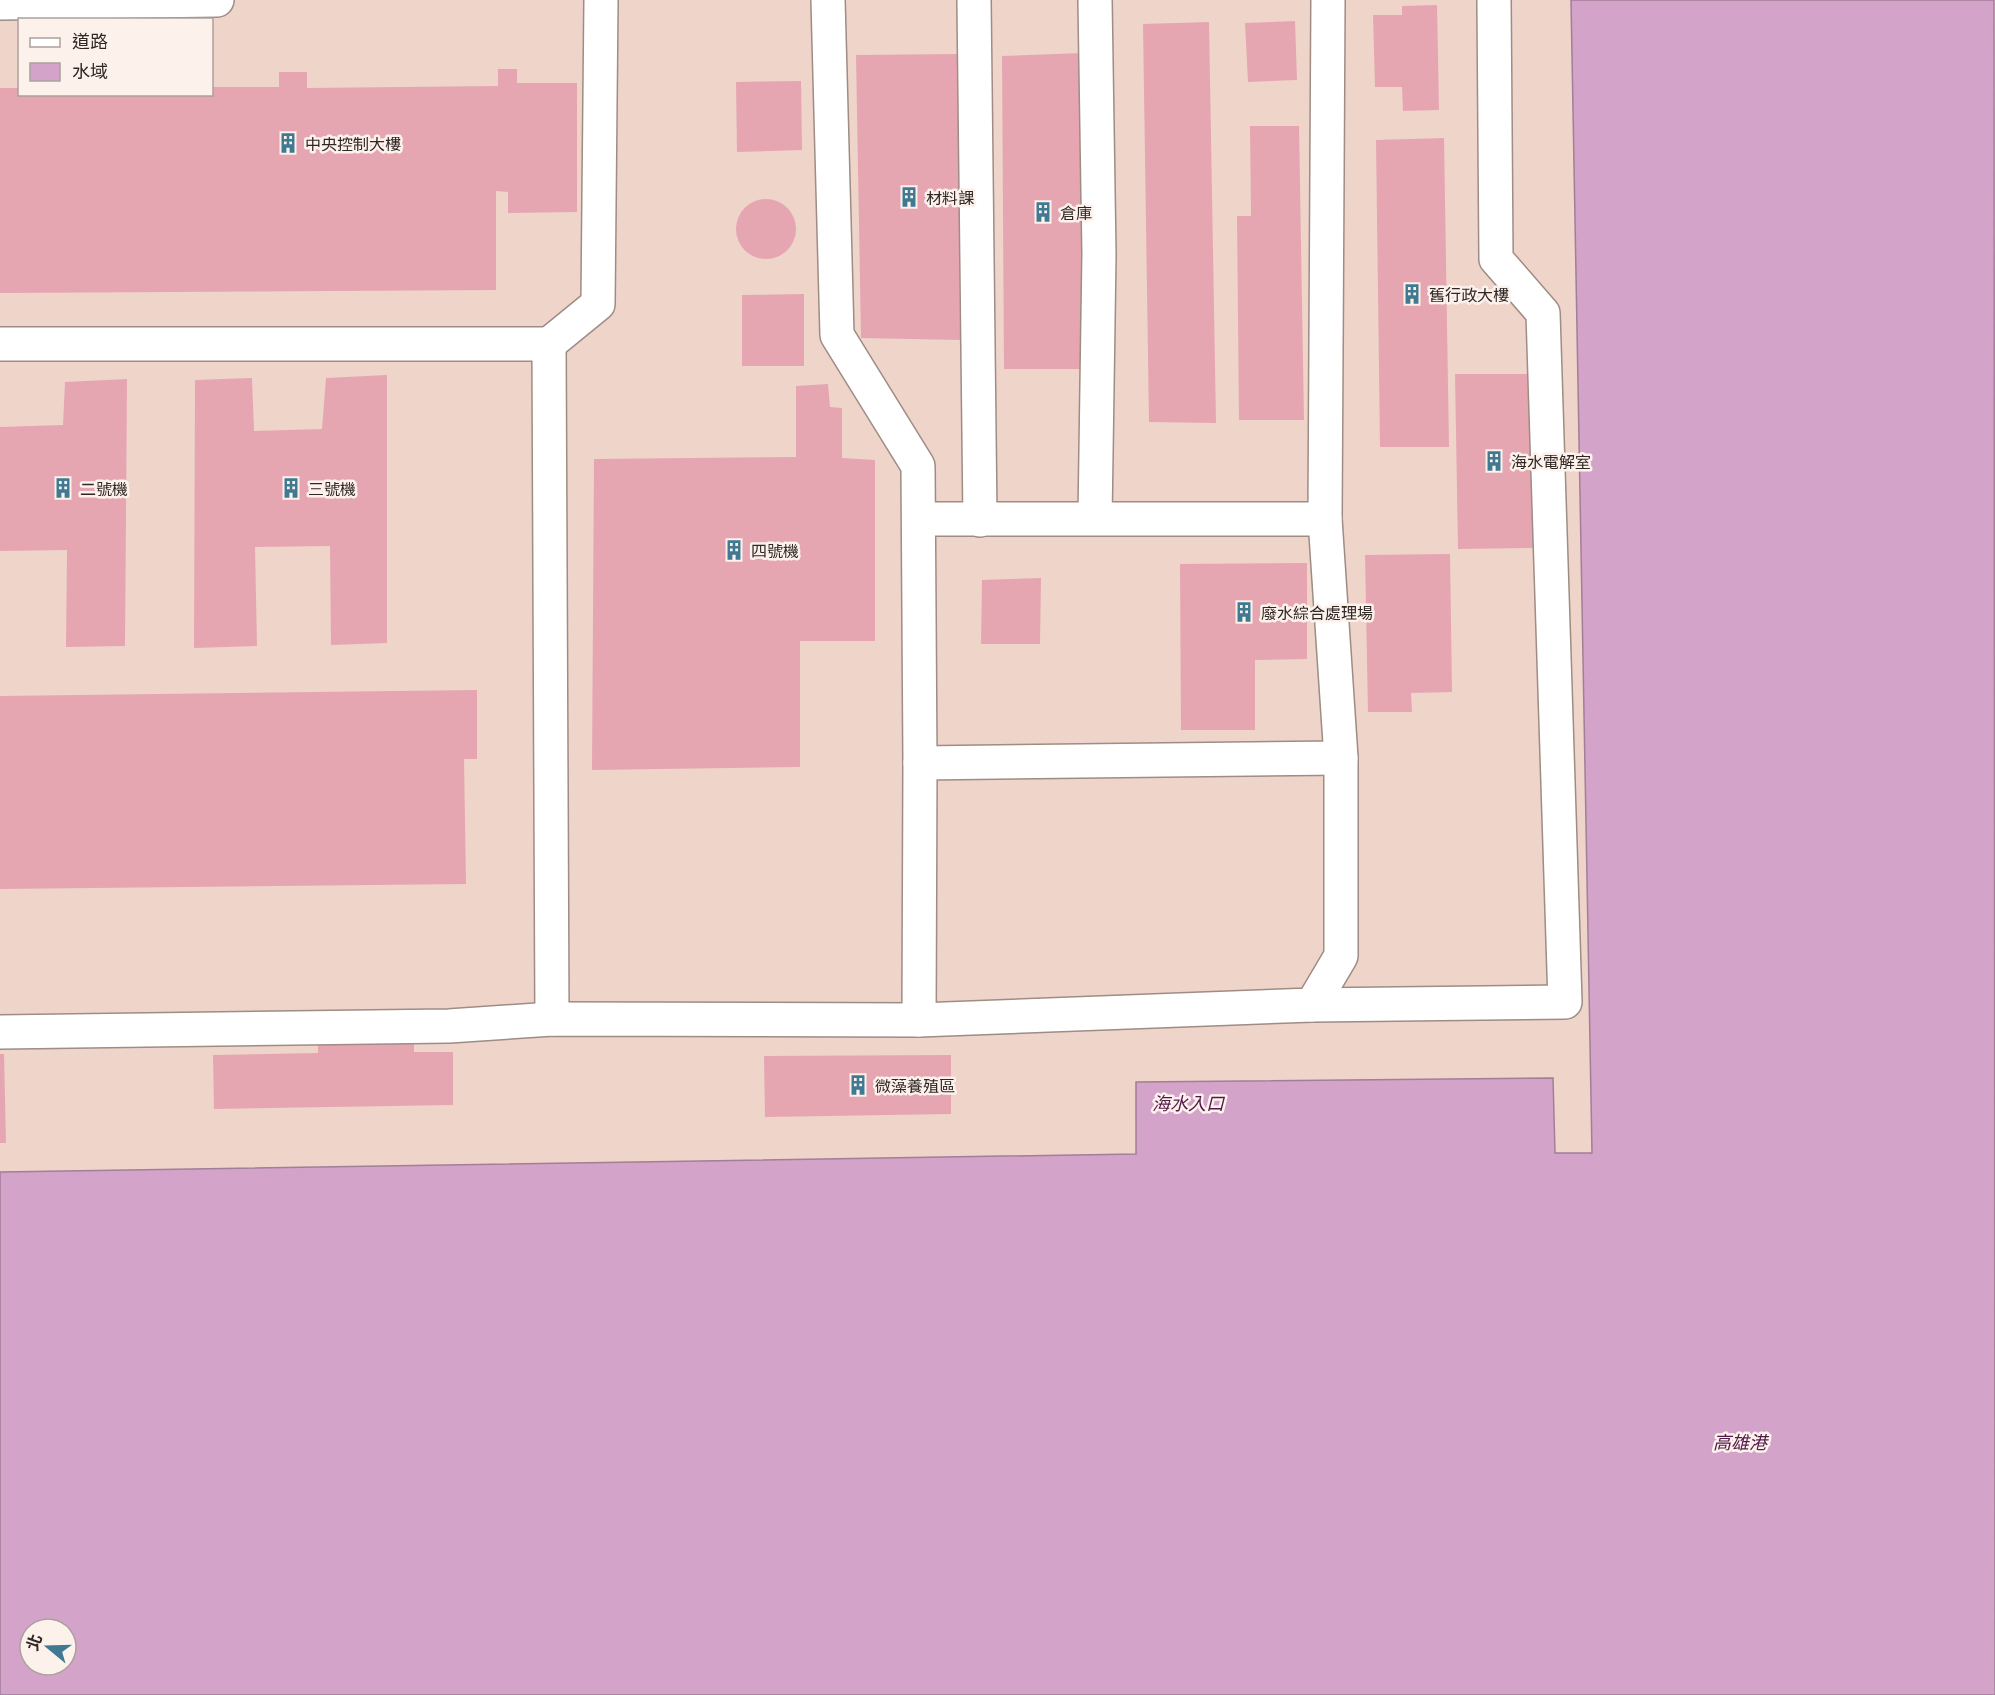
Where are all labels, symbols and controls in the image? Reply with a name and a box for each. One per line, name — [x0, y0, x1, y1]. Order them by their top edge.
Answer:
legend — [18, 18, 213, 96]
text: 道路 — [72, 30, 108, 52]
text: 水域 — [72, 60, 108, 82]
building icon: 中央控制大樓 — [276, 131, 300, 155]
place label: 中央控制大樓 — [305, 134, 401, 153]
building icon: 材料課 — [897, 185, 921, 209]
place label: 材料課 — [926, 188, 974, 207]
building icon: 倉庫 — [1031, 200, 1055, 224]
place label: 倉庫 — [1060, 203, 1092, 222]
building icon: 舊行政大樓 — [1400, 282, 1424, 306]
place label: 舊行政大樓 — [1429, 285, 1509, 304]
building icon: 海水電解室 — [1482, 449, 1506, 473]
place label: 海水電解室 — [1511, 452, 1591, 471]
building icon: 二號機 — [51, 476, 75, 500]
building icon: 三號機 — [279, 476, 303, 500]
place label: 二號機 — [80, 479, 128, 498]
place label: 三號機 — [308, 479, 356, 498]
building icon: 四號機 — [722, 538, 746, 562]
place label: 四號機 — [751, 541, 799, 560]
building icon: 廢水綜合處理場 — [1232, 600, 1256, 624]
place label: 廢水綜合處理場 — [1261, 603, 1373, 622]
building icon: 微藻養殖區 — [846, 1073, 870, 1097]
place label: 微藻養殖區 — [875, 1076, 955, 1095]
water label: 海水入口 — [1152, 1092, 1226, 1114]
water label: 高雄港 — [1713, 1431, 1770, 1453]
north arrow — [18, 1617, 78, 1677]
text: 北 — [22, 1631, 45, 1653]

